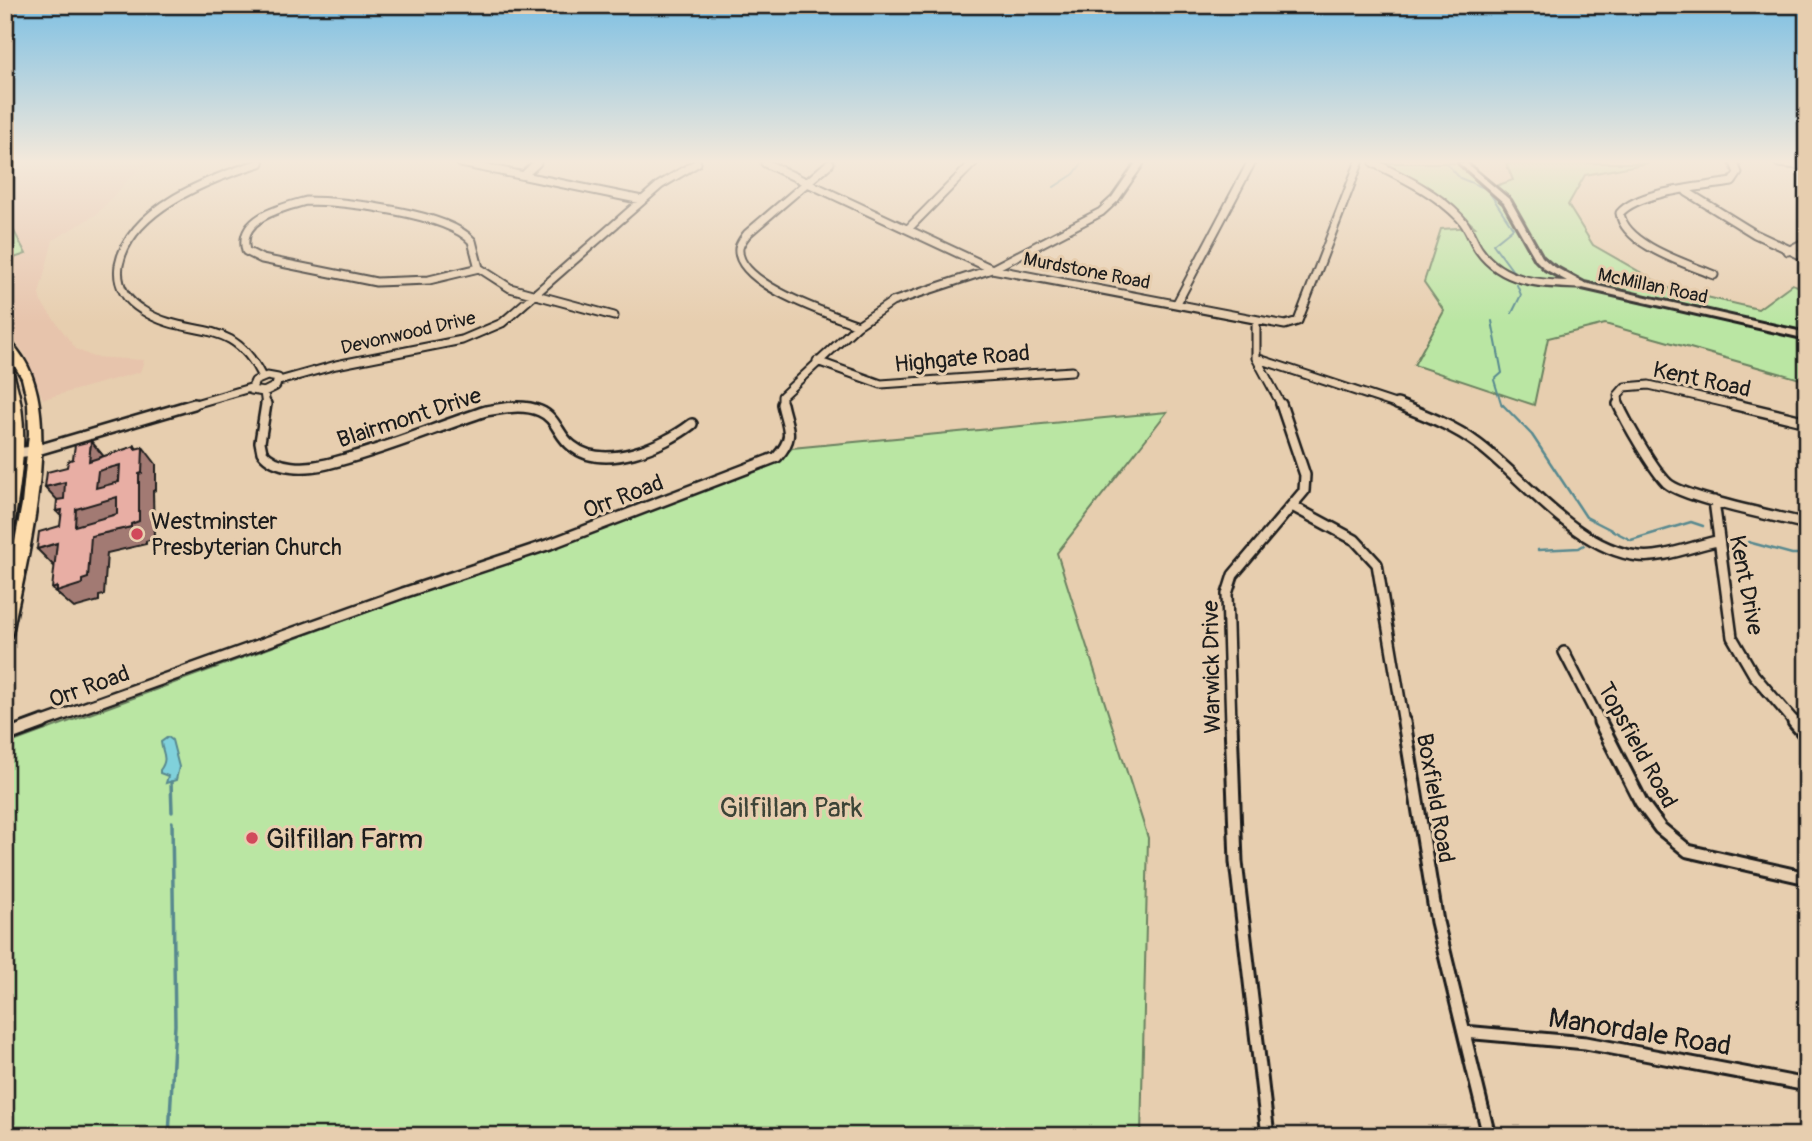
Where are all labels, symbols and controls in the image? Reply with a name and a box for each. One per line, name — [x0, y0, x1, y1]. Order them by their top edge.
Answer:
street label: Murdstone Road — [1021, 247, 1152, 295]
street label: McMillan Road — [1596, 263, 1710, 309]
street label: Devonwood Drive — [338, 306, 479, 360]
street label: Highgate Road — [893, 338, 1031, 379]
street label: Kent Road — [1650, 355, 1754, 404]
street label: Blairmont Drive — [333, 380, 486, 454]
street label: Orr Road — [579, 468, 667, 525]
place label: Westminster Presbyterian Church — [151, 507, 342, 562]
marker: Westminster Presbyterian Church — [129, 526, 145, 542]
street label: Kent Drive — [1723, 533, 1770, 638]
street label: Warwick Drive — [1196, 599, 1227, 734]
street label: Orr Road — [45, 659, 133, 714]
street label: Topsfield Road — [1591, 677, 1684, 813]
street label: Boxfield Road — [1410, 731, 1461, 865]
park label: Gilfillan Park — [719, 791, 863, 826]
place label: Gilfillan Farm — [266, 822, 423, 857]
marker: Gilfillan Farm — [244, 830, 260, 846]
street label: Manordale Road — [1546, 1001, 1734, 1064]

